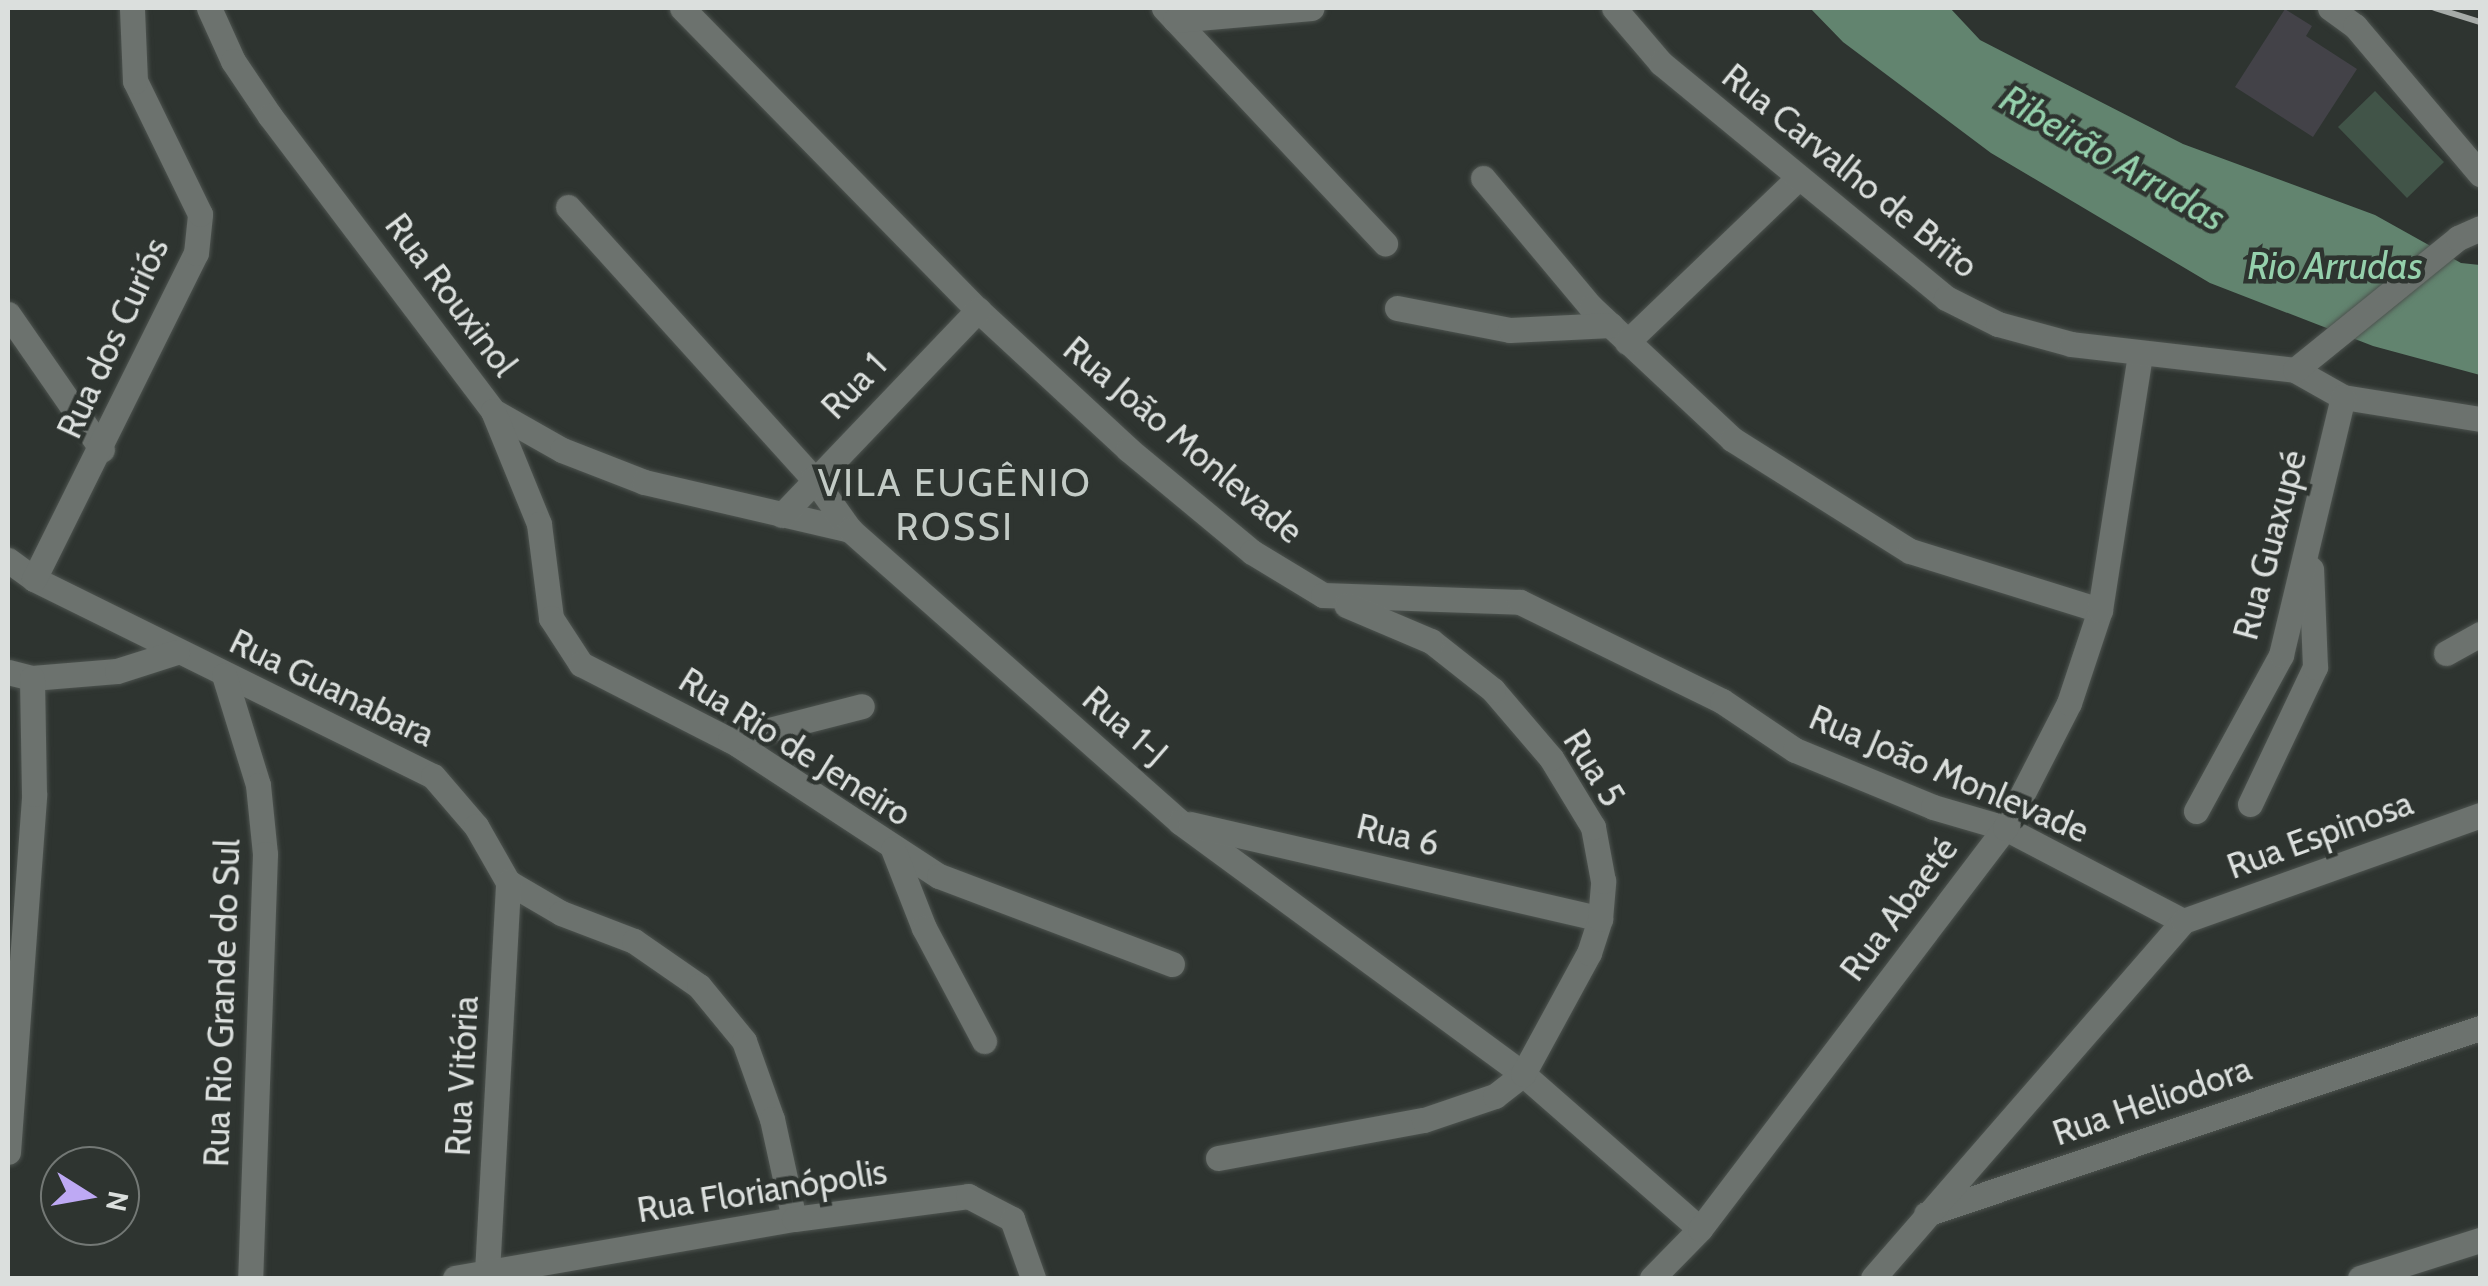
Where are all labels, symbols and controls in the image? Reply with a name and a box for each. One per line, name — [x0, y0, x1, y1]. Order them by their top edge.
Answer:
street label: Rua Carvalho de Brito — [1714, 55, 1986, 287]
water label: Ribeirão Arrudas — [1992, 75, 2234, 241]
street label: Rua Rouxinol — [376, 205, 526, 385]
street label: Rua dos Curiós — [48, 231, 178, 445]
water label: Rio Arrudas — [2247, 243, 2423, 289]
street label: Rua João Monlevade — [1055, 328, 1311, 552]
street label: Rua 1 — [813, 344, 895, 428]
street label: Rua Guaxupé — [2225, 446, 2315, 644]
district label: VILA EUGÊNIO ROSSI — [818, 460, 1092, 550]
street label: Rua Guanabara — [223, 620, 441, 756]
street label: Rua Rio de Jeneiro — [671, 659, 919, 835]
street label: Rua 1-J — [1074, 678, 1176, 774]
street label: Rua João Monlevade — [1803, 696, 2095, 852]
street label: Rua 5 — [1554, 722, 1634, 814]
street label: Rua Espinosa — [2221, 782, 2419, 888]
street label: Rua 6 — [1353, 805, 1443, 865]
street label: Rua Abaeté — [1831, 829, 1967, 989]
street label: Rua Rio Grande do Sul — [195, 838, 249, 1168]
street label: Rua Vitória — [437, 995, 487, 1157]
street label: Rua Heliodora — [2047, 1047, 2257, 1155]
north arrow — [40, 1146, 140, 1246]
street label: Rua Florianópolis — [634, 1151, 890, 1231]
text: N — [99, 1188, 136, 1214]

